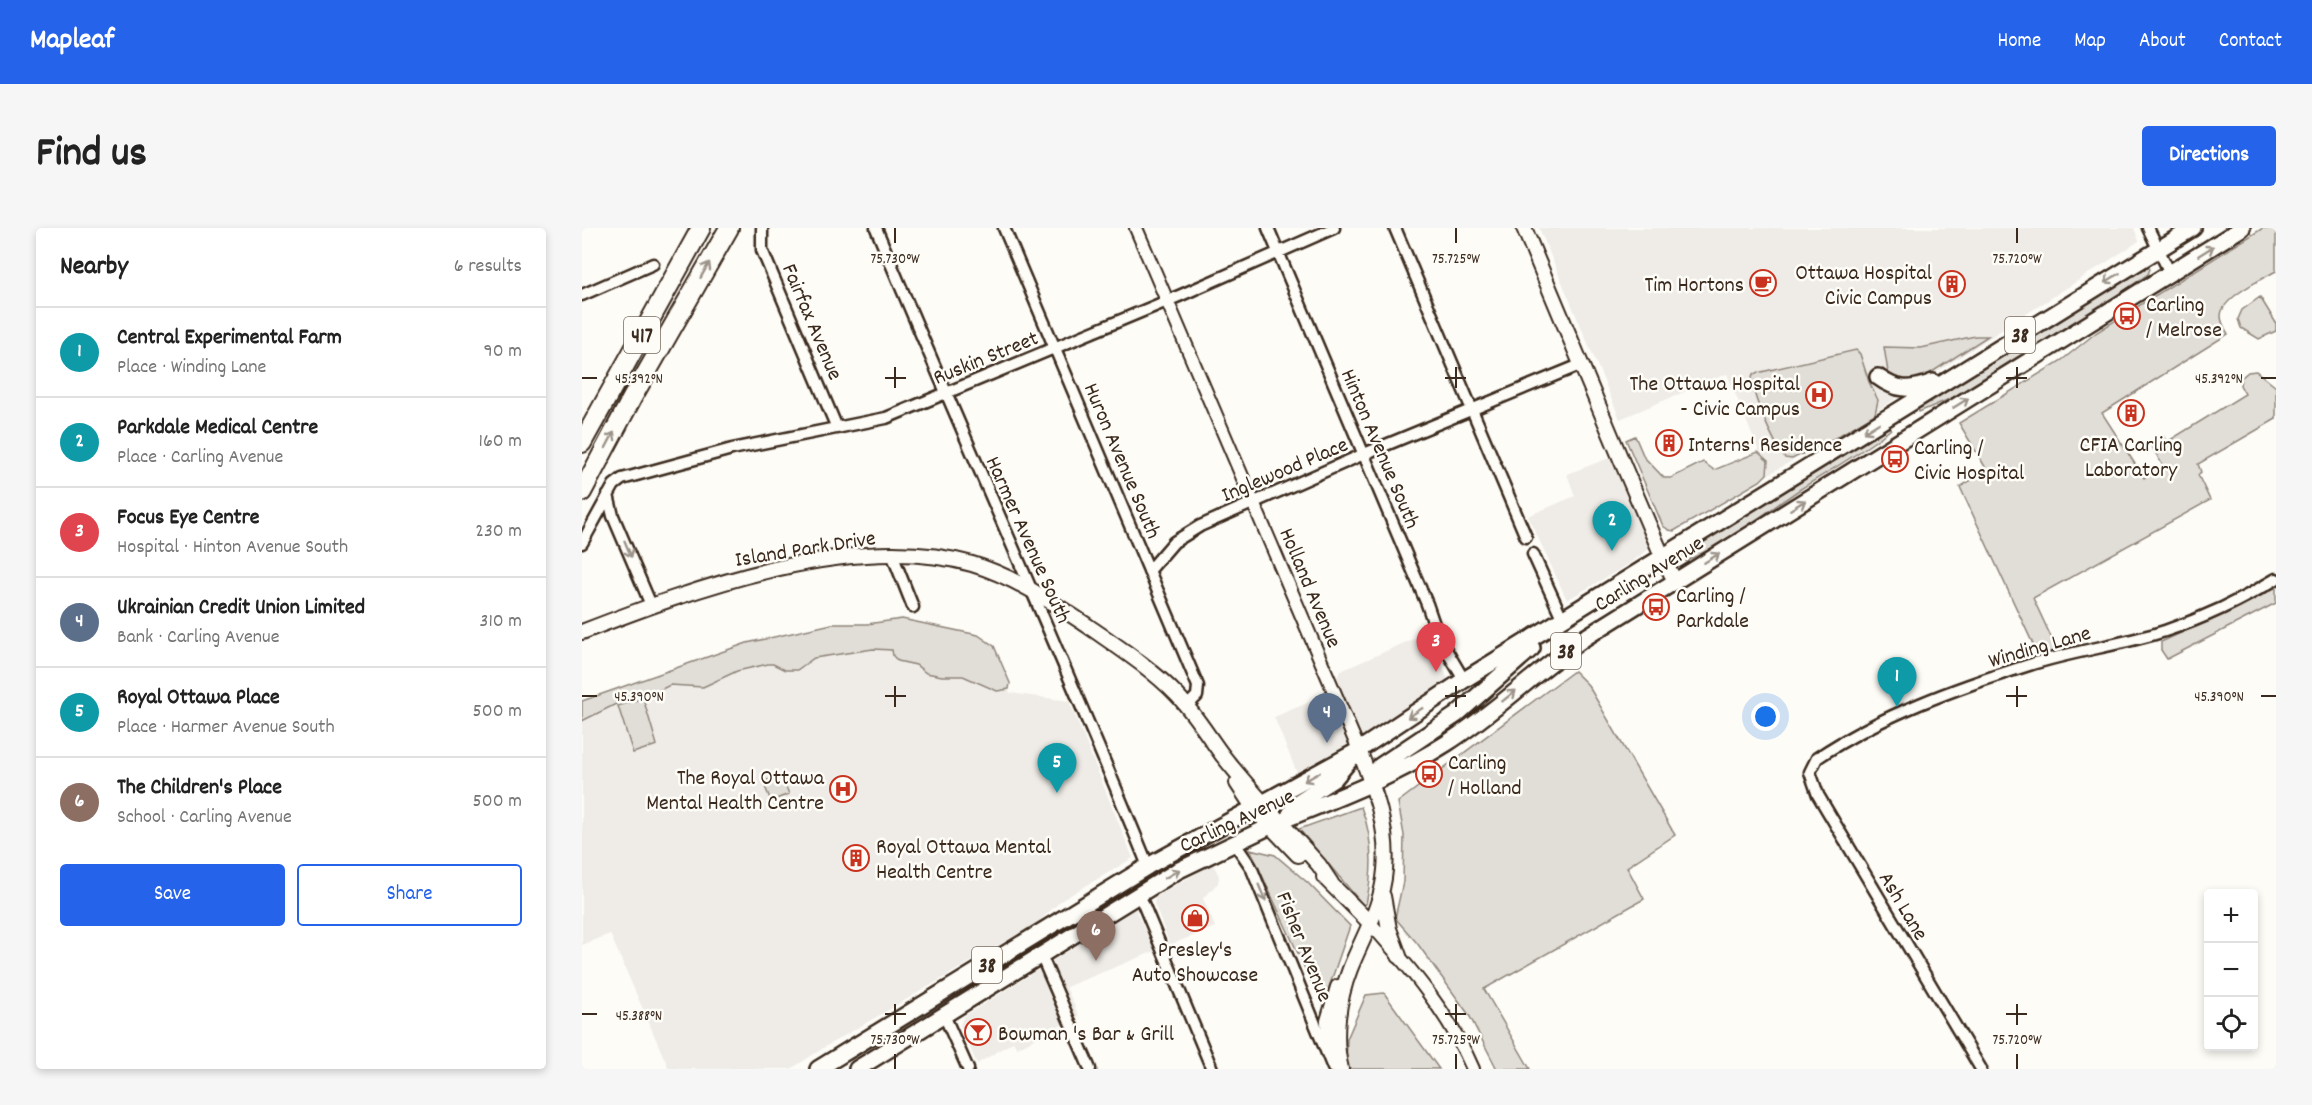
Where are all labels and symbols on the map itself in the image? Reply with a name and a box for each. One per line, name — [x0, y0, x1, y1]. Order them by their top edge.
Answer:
one-way arrow — [2197, 244, 2214, 256]
text: 75.730°W — [870, 249, 920, 271]
text: 75.725°W — [1432, 249, 1480, 271]
text: 75.720°W — [1992, 249, 2042, 271]
street label: Fairfax Avenue — [772, 259, 849, 385]
place label: Ottawa Hospital Civic Campus — [1795, 259, 1932, 315]
one-way arrow — [699, 262, 711, 279]
cafe icon: Tim Hortons — [1748, 268, 1778, 298]
building icon: Ottawa Hospital Civic Campus — [1937, 269, 1967, 299]
place label: Tim Hortons — [1644, 271, 1744, 302]
one-way arrow — [2104, 273, 2121, 285]
place label: Carling / Melrose — [2146, 291, 2222, 347]
bus stop icon: Carling / Melrose — [2112, 301, 2142, 331]
road number: 417 — [624, 317, 660, 353]
road number: 38 — [2005, 317, 2035, 353]
street label: Ruskin Street — [929, 324, 1044, 394]
street label: Hinton Avenue South — [1331, 365, 1426, 534]
text: 45.392°N — [615, 369, 663, 391]
text: 45.392°N — [2195, 369, 2243, 391]
place label: The Ottawa Hospital - Civic Campus — [1630, 370, 1800, 426]
street label: Huron Avenue South — [1074, 379, 1168, 544]
hospital icon: The Ottawa Hospital - Civic Campus — [1804, 380, 1834, 410]
one-way arrow — [1952, 397, 1969, 409]
building icon: CFIA Carling Laboratory — [2116, 398, 2146, 428]
one-way arrow — [1863, 423, 1880, 435]
building icon: Interns' Residence — [1654, 428, 1684, 458]
street label: Inglewood Place — [1217, 431, 1353, 512]
place label: Interns' Residence — [1688, 431, 1842, 462]
place label: CFIA Carling Laboratory — [2080, 431, 2182, 487]
one-way arrow — [604, 432, 616, 449]
place label: Carling / Civic Hospital — [1914, 434, 2024, 490]
bus stop icon: Carling / Civic Hospital — [1880, 444, 1910, 474]
street label: Harmer Avenue South — [976, 452, 1078, 629]
one-way arrow — [1789, 498, 1806, 511]
pin: 2 — [1592, 502, 1632, 551]
street label: Island Park Drive — [733, 524, 878, 577]
street label: Holland Avenue — [1270, 524, 1348, 653]
street label: Carling Avenue — [1589, 529, 1710, 621]
one-way arrow — [622, 540, 634, 558]
one-way arrow — [1703, 552, 1720, 564]
place label: Carling / Parkdale — [1676, 582, 1749, 638]
bus stop icon: Carling / Parkdale — [1641, 592, 1671, 622]
street label: Winding Lane — [1985, 619, 2095, 678]
pin: 3 — [1416, 622, 1456, 672]
road number: 38 — [1551, 633, 1581, 669]
pin: 1 — [1878, 658, 1916, 707]
text: 45.390°N — [614, 687, 664, 709]
text: 45.390°N — [2194, 687, 2244, 709]
one-way arrow — [1501, 689, 1517, 702]
pin: 4 — [1308, 694, 1346, 743]
your location — [1751, 702, 1780, 731]
one-way arrow — [1407, 707, 1424, 719]
pin: 5 — [1038, 744, 1076, 793]
place label: Carling / Holland — [1448, 749, 1522, 805]
bus stop icon: Carling / Holland — [1414, 759, 1444, 789]
place label: The Royal Ottawa Mental Health Centre — [646, 764, 825, 820]
one-way arrow — [1304, 771, 1321, 783]
hospital icon: The Royal Ottawa Mental Health Centre — [828, 774, 858, 804]
street label: Carling Avenue — [1175, 782, 1300, 862]
place label: Royal Ottawa Mental Health Centre — [876, 833, 1051, 889]
building icon: Royal Ottawa Mental Health Centre — [841, 843, 871, 873]
street label: Ash Lane — [1869, 866, 1935, 947]
one-way arrow — [1163, 868, 1180, 880]
one-way arrow — [1257, 883, 1268, 902]
street label: Fisher Avenue — [1267, 888, 1339, 1007]
shop icon: Presley's Auto Showcase — [1180, 903, 1210, 933]
pin: 6 — [1076, 912, 1116, 961]
place label: Presley's Auto Showcase — [1132, 936, 1258, 992]
road number: 38 — [972, 947, 1002, 983]
text: 45.388°N — [616, 1006, 662, 1028]
bar icon: Bowman 's Bar & Grill — [963, 1017, 993, 1047]
place label: Bowman 's Bar & Grill — [998, 1020, 1174, 1051]
text: 75.730°W — [870, 1030, 920, 1052]
text: 75.725°W — [1432, 1030, 1480, 1052]
text: 75.720°W — [1992, 1030, 2042, 1052]

